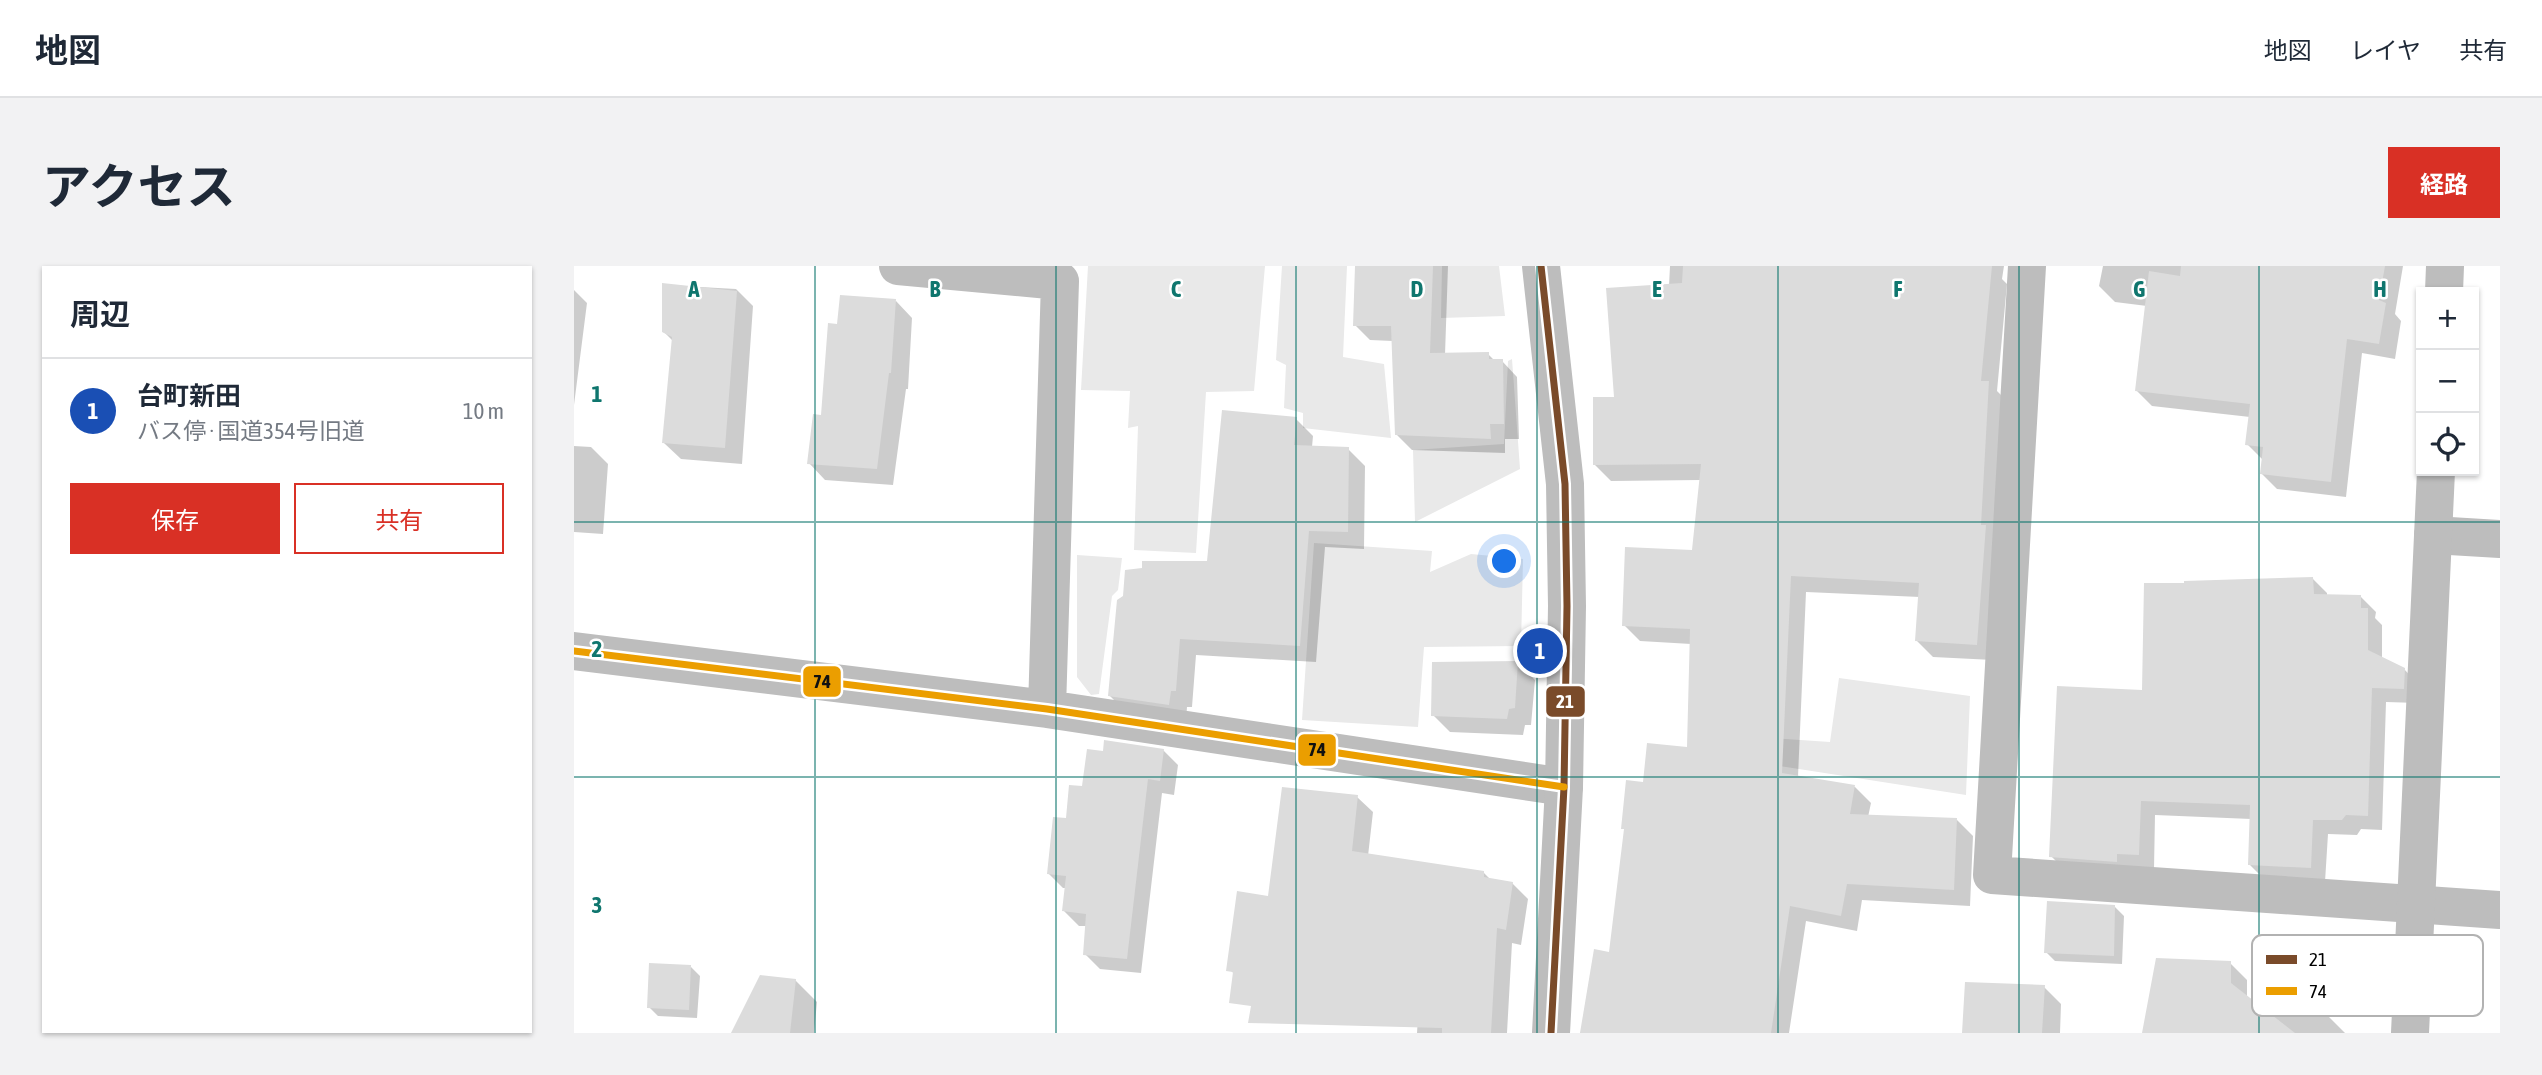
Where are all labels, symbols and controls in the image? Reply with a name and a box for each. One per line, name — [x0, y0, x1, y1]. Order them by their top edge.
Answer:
text: 地図 — [35, 31, 101, 69]
text: 地図 — [2264, 37, 2312, 64]
text: レイヤ — [2350, 37, 2421, 64]
text: 共有 — [2459, 37, 2507, 64]
button: 経路 — [2388, 147, 2500, 218]
text: アクセス — [42, 158, 236, 214]
text: A — [687, 276, 700, 302]
text: B — [930, 276, 941, 302]
text: C — [1171, 276, 1182, 302]
text: D — [1411, 276, 1424, 302]
text: E — [1652, 276, 1662, 302]
text: F — [1893, 276, 1903, 302]
text: G — [2133, 276, 2145, 302]
text: H — [2373, 276, 2387, 302]
map controls — [2416, 287, 2479, 476]
button: + — [2416, 287, 2479, 350]
text: 周辺 — [70, 297, 130, 331]
button: − — [2416, 350, 2479, 413]
text: 台町新田 — [137, 381, 241, 411]
text: 1 — [592, 381, 603, 407]
text: 1 — [88, 398, 98, 424]
text: 10 m — [463, 398, 504, 424]
button: locate — [2416, 413, 2479, 476]
text: バス停 · 国道354号旧道 — [137, 418, 365, 444]
button: 保存 — [70, 483, 280, 554]
button: 共有 — [294, 483, 504, 554]
your location — [1487, 544, 1521, 578]
pin: 1 — [1517, 625, 1563, 677]
text: 2 — [592, 636, 602, 662]
line badge: 74 — [802, 665, 842, 698]
text: 74 — [813, 670, 831, 692]
line badge: 21 — [1545, 685, 1586, 718]
text: 21 — [1556, 690, 1574, 712]
line badge: 74 — [1297, 733, 1337, 767]
text: 74 — [1308, 738, 1326, 760]
text: 3 — [592, 892, 602, 918]
legend — [2252, 935, 2483, 1016]
text: 21 — [2309, 948, 2327, 970]
text: 74 — [2309, 980, 2327, 1002]

